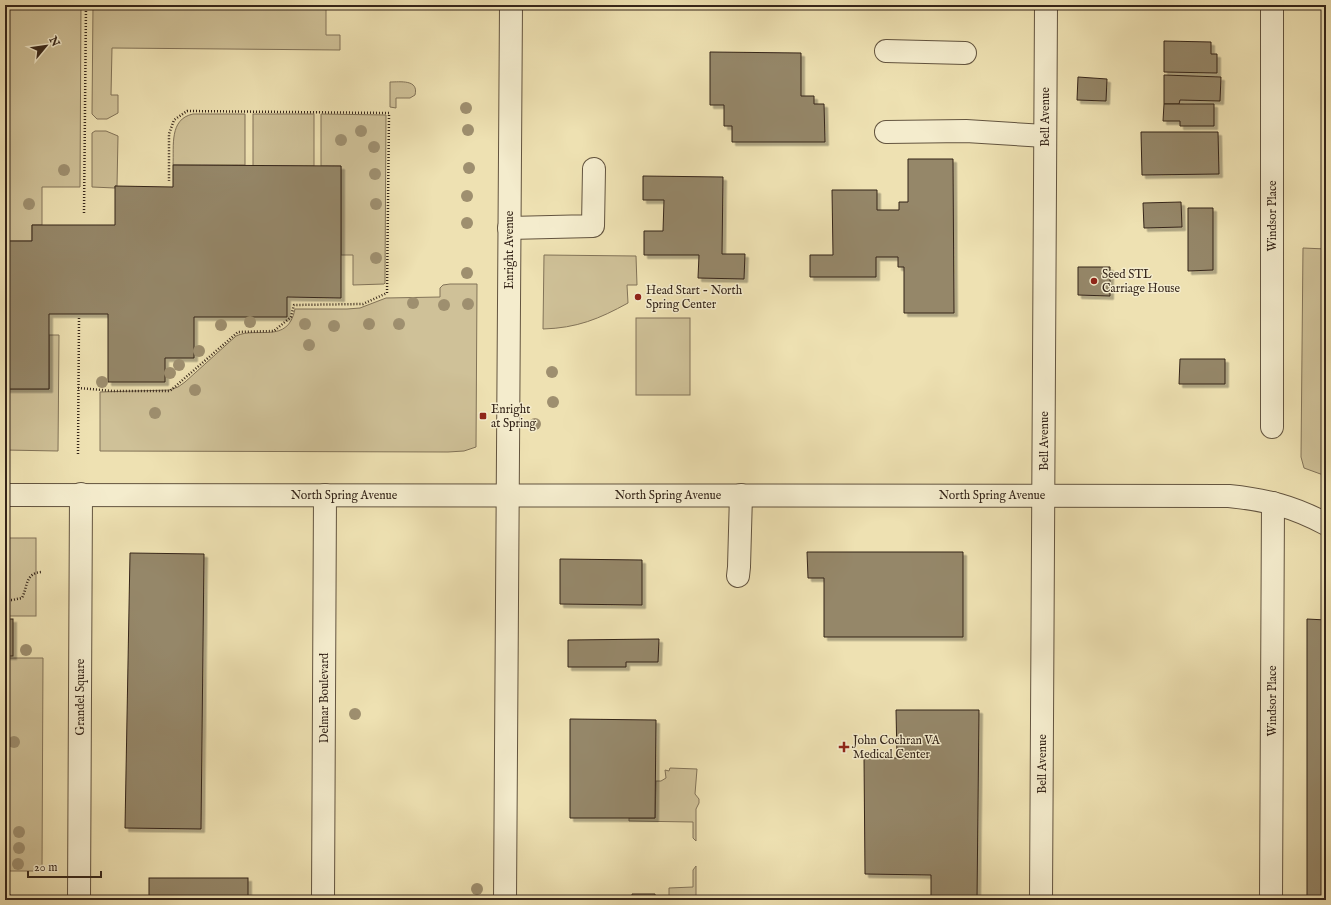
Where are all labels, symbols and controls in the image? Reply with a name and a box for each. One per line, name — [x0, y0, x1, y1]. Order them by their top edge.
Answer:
north arrow — [26, 26, 66, 66]
text: N — [45, 33, 63, 50]
street label: Bell Avenue — [1038, 87, 1053, 147]
street label: Windsor Place — [1265, 180, 1280, 252]
street label: Enright Avenue — [502, 210, 517, 289]
place label: Seed STL Carriage House — [1102, 267, 1181, 296]
marker: Seed STL Carriage House — [1089, 276, 1099, 286]
place label: Head Start - North Spring Center — [646, 283, 743, 313]
marker: Head Start - North Spring Center — [633, 292, 643, 302]
place label: Enright at Spring — [491, 402, 537, 432]
marker: Enright at Spring — [478, 411, 488, 421]
street label: Bell Avenue — [1037, 411, 1052, 471]
street label: North Spring Avenue — [291, 488, 398, 504]
street label: North Spring Avenue — [615, 488, 722, 504]
street label: North Spring Avenue — [939, 488, 1046, 504]
street label: Delmar Boulevard — [317, 652, 332, 743]
street label: Grandel Square — [73, 658, 89, 735]
street label: Windsor Place — [1265, 665, 1280, 737]
place label: John Cochran VA Medical Center — [851, 733, 941, 762]
street label: Bell Avenue — [1035, 734, 1050, 794]
marker: John Cochran VA Medical Center — [838, 741, 850, 753]
scale bar — [28, 853, 101, 879]
text: 20 m — [34, 860, 57, 875]

